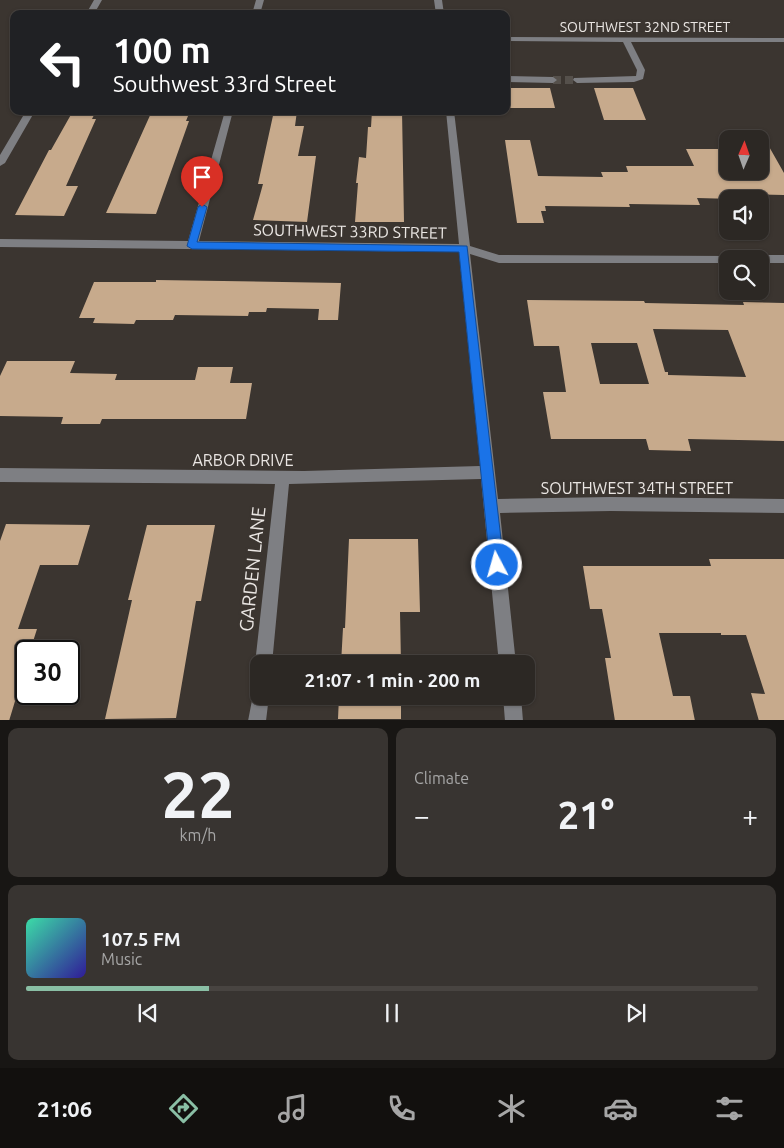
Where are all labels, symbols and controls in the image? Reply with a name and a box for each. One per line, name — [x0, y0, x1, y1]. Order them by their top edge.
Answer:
street label: SOUTHWEST 32ND STREET — [560, 19, 731, 35]
icon: left — [30, 30, 95, 95]
text: 100 m — [113, 30, 211, 70]
text: Southwest 33rd Street — [113, 71, 336, 96]
north arrow — [719, 130, 769, 180]
map controls — [719, 130, 769, 300]
pin — [181, 156, 223, 207]
icon: arrive — [188, 163, 216, 191]
button: sound — [719, 190, 769, 240]
street label: SOUTHWEST 33RD STREET — [253, 220, 447, 242]
button: search — [719, 250, 769, 300]
street label: ARBOR DRIVE — [192, 451, 294, 469]
street label: SOUTHWEST 34TH STREET — [541, 479, 733, 497]
street label: GARDEN LANE — [234, 505, 270, 633]
position arrow — [470, 538, 522, 590]
speed limit sign: 30 — [15, 640, 80, 705]
text: 21:07 · 1 min · 200 m — [305, 669, 480, 691]
text: 22 — [161, 757, 235, 830]
text: Climate — [414, 769, 469, 787]
text: 21° — [558, 794, 614, 836]
text: − — [414, 800, 430, 831]
text: + — [742, 800, 758, 831]
text: km/h — [180, 826, 216, 844]
text: 107.5 FM — [101, 928, 181, 950]
text: Music — [101, 950, 142, 968]
icon: previous — [134, 999, 162, 1027]
icon: pause — [378, 999, 406, 1027]
icon: next — [622, 999, 650, 1027]
icon: directions — [166, 1091, 201, 1126]
icon: music — [275, 1091, 310, 1126]
icon: phone — [384, 1091, 419, 1126]
icon: climate — [494, 1091, 529, 1126]
icon: car — [603, 1091, 638, 1126]
icon: filters — [712, 1091, 747, 1126]
text: 21:06 — [37, 1096, 92, 1121]

